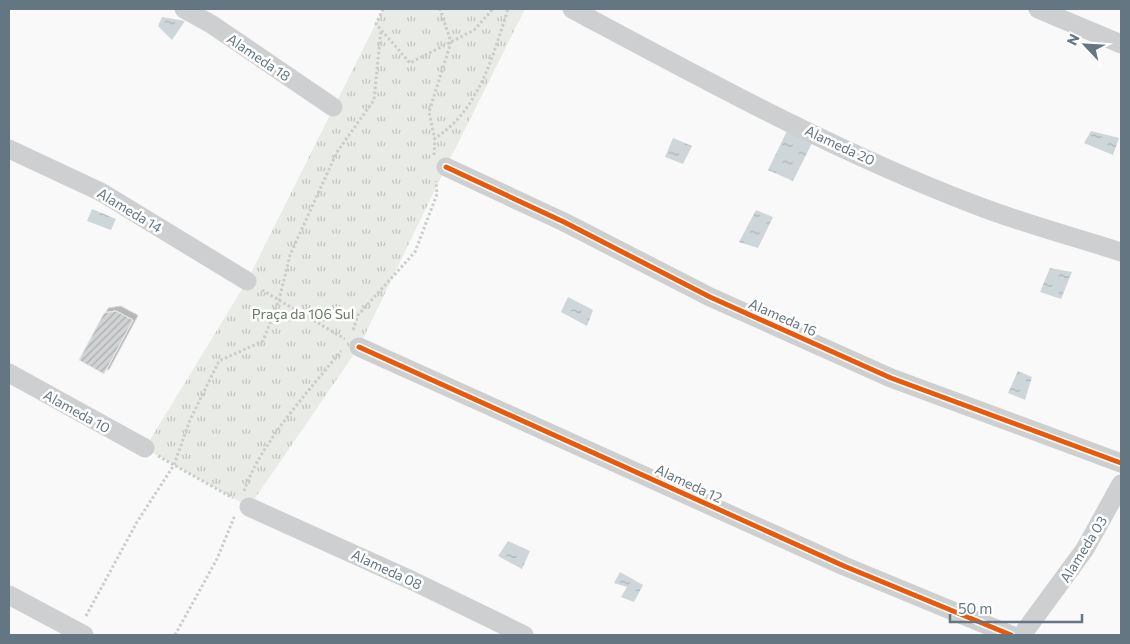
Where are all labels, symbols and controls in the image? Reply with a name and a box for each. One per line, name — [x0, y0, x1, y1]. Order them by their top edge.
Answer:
north arrow — [1060, 20, 1110, 70]
street label: Alameda 18 — [224, 30, 294, 84]
text: N — [1063, 31, 1083, 48]
street label: Alameda 20 — [802, 121, 878, 169]
street label: Alameda 14 — [94, 184, 166, 236]
street label: Alameda 16 — [746, 294, 820, 340]
park label: Praça da 106 Sul — [252, 305, 354, 322]
street label: Alameda 10 — [41, 386, 113, 436]
street label: Alameda 12 — [653, 460, 725, 506]
street label: Alameda 03 — [1056, 513, 1110, 585]
street label: Alameda 08 — [349, 545, 425, 593]
scale bar — [950, 592, 1082, 624]
text: 50 m — [958, 599, 992, 617]

